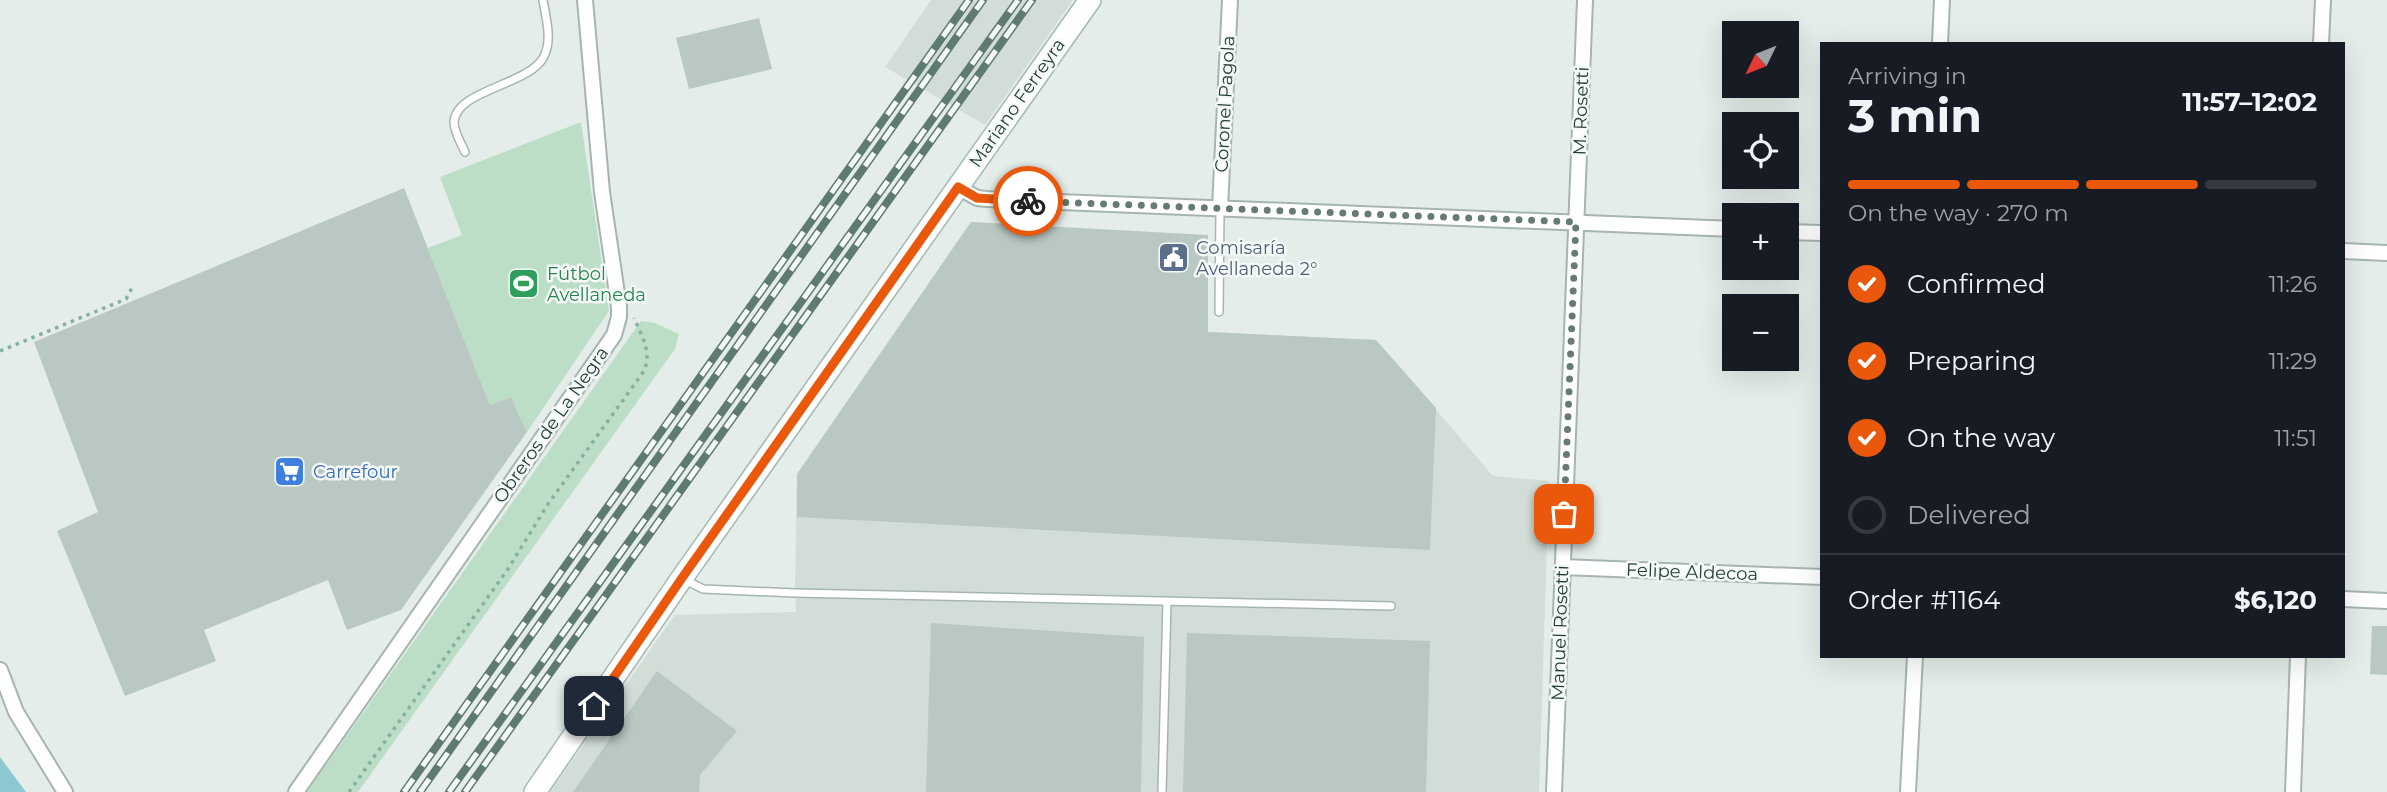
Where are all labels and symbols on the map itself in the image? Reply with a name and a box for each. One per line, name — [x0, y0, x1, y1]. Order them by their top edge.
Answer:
north arrow — [1722, 21, 1799, 98]
street label: Mariano Ferreyra — [964, 34, 1070, 172]
street label: Coronel Pagola — [1210, 35, 1240, 173]
street label: M. Rosetti — [1568, 66, 1594, 156]
courier — [993, 166, 1063, 236]
place label: Comisaría Avellaneda 2° — [1196, 237, 1317, 280]
public building icon: Comisaría Avellaneda 2° — [1156, 241, 1190, 275]
place label: Fútbol Avellaneda — [547, 263, 646, 306]
sports icon: Fútbol Avellaneda — [507, 267, 541, 301]
street label: Obreros de La Negra — [489, 343, 613, 507]
supermarket icon: Carrefour — [273, 455, 307, 489]
place label: Carrefour — [313, 461, 398, 483]
pin — [1534, 484, 1594, 544]
street label: Felipe Aldecoa — [1626, 559, 1758, 585]
street label: Manuel Rosetti — [1547, 565, 1573, 701]
pin — [564, 676, 624, 736]

